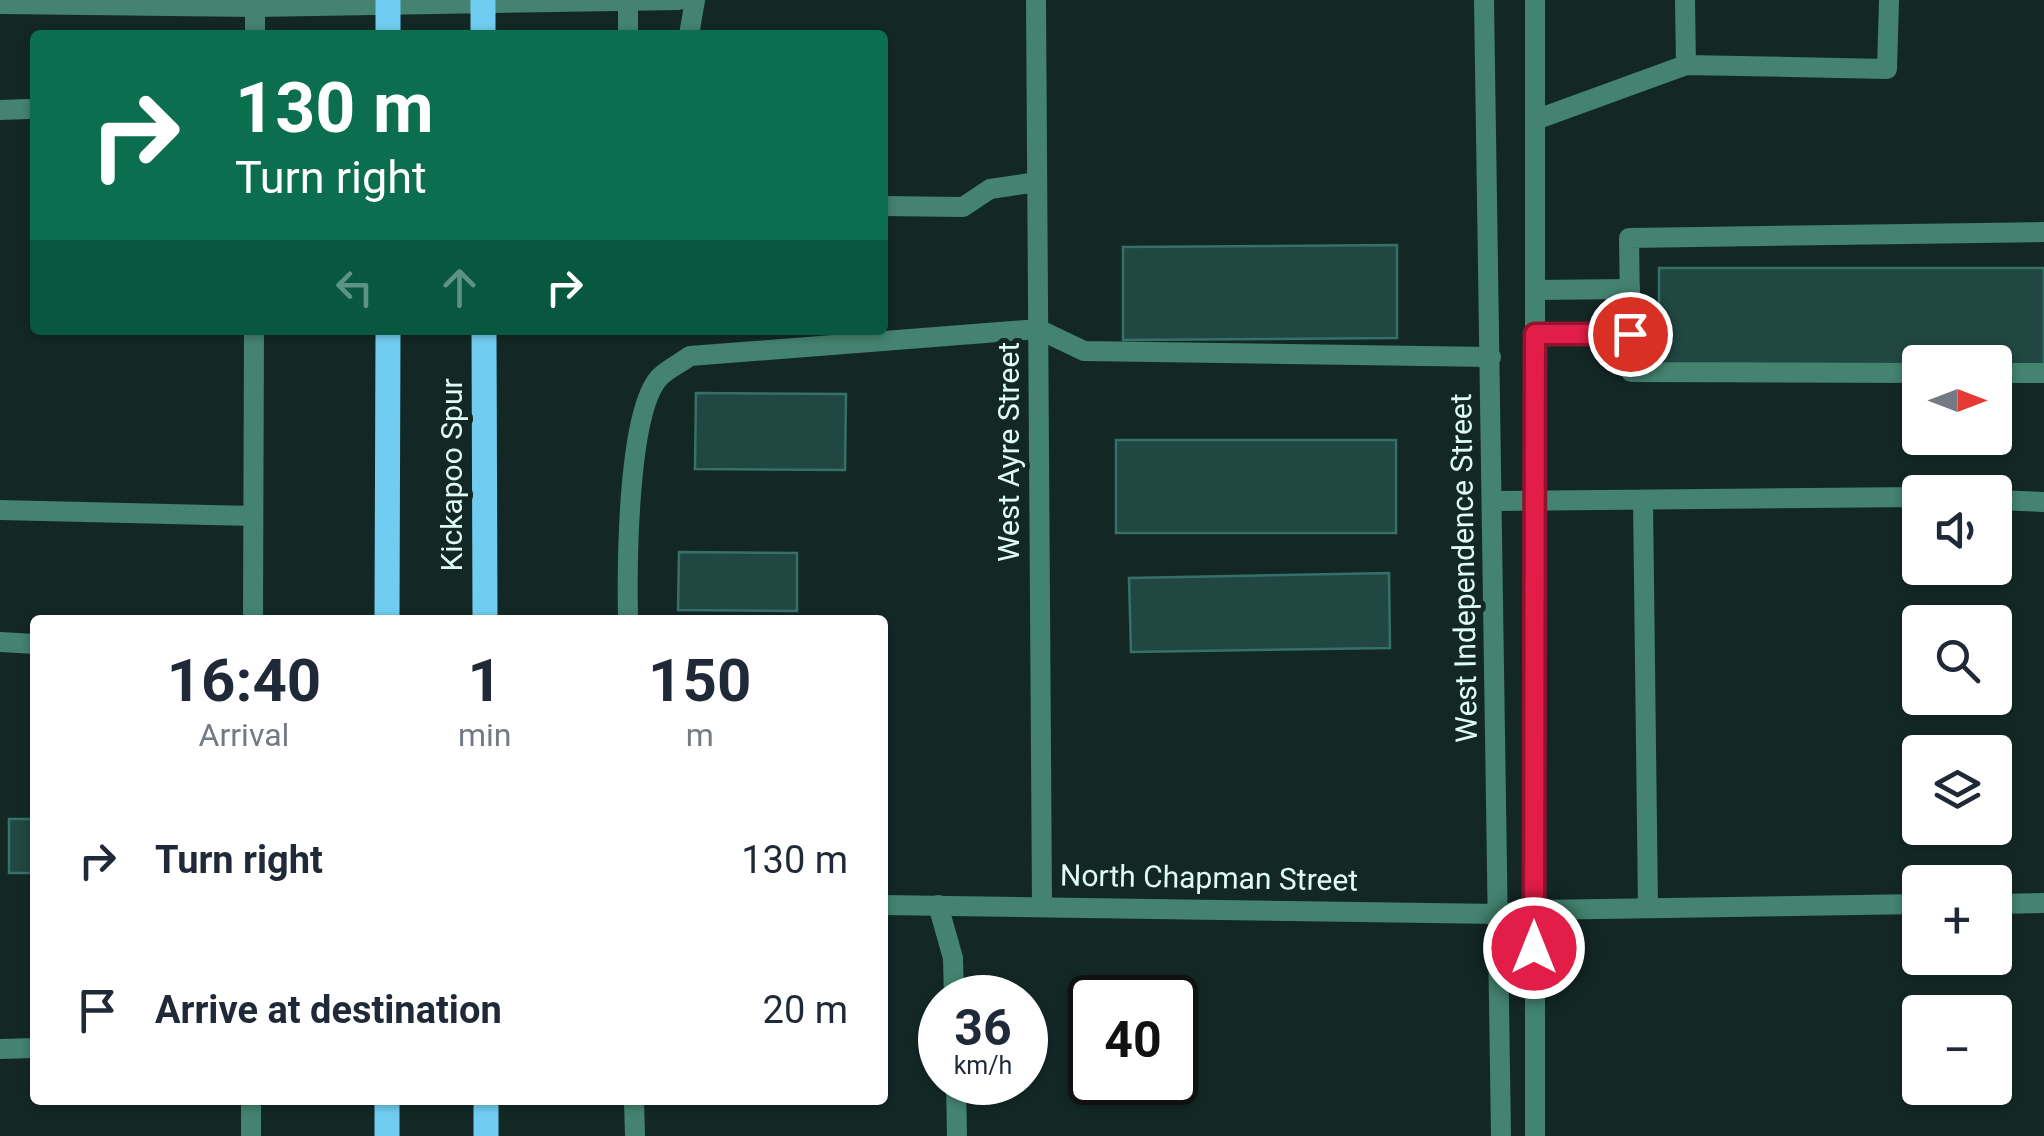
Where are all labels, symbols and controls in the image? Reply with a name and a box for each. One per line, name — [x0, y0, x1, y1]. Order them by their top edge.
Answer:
text: 130 m — [235, 67, 434, 149]
icon: right — [70, 70, 200, 200]
text: Turn right — [235, 151, 427, 204]
icon: left — [327, 260, 382, 315]
icon: ahead — [432, 260, 487, 315]
icon: right — [537, 260, 592, 315]
pin — [1588, 292, 1673, 377]
icon: arrive — [1603, 307, 1658, 362]
street label: West Ayre Street — [991, 342, 1026, 562]
north arrow — [1902, 345, 2012, 455]
map controls — [1902, 345, 2012, 1105]
street label: Kickapoo Spur — [434, 378, 469, 572]
street label: West Independence Street — [1443, 393, 1484, 743]
button: sound — [1902, 475, 2012, 585]
button: search — [1902, 605, 2012, 715]
text: 16:40 — [167, 645, 321, 716]
text: 1 — [467, 645, 502, 716]
text: 150 — [648, 645, 751, 716]
text: Arrival — [199, 716, 289, 754]
text: min — [458, 716, 511, 754]
text: m — [686, 716, 714, 754]
button: layers — [1902, 735, 2012, 845]
icon: right — [70, 833, 125, 888]
text: Turn right — [155, 838, 323, 882]
text: 130 m — [741, 838, 848, 882]
street label: North Chapman Street — [1060, 857, 1358, 898]
button: + — [1902, 865, 2012, 975]
position arrow — [1482, 896, 1586, 1000]
speed limit sign: 40 — [1068, 975, 1198, 1105]
icon: arrive — [70, 983, 125, 1038]
text: Arrive at destination — [155, 988, 502, 1032]
text: 20 m — [763, 988, 848, 1032]
button: − — [1902, 995, 2012, 1105]
text: 36 — [954, 999, 1012, 1057]
text: km/h — [954, 1051, 1012, 1080]

